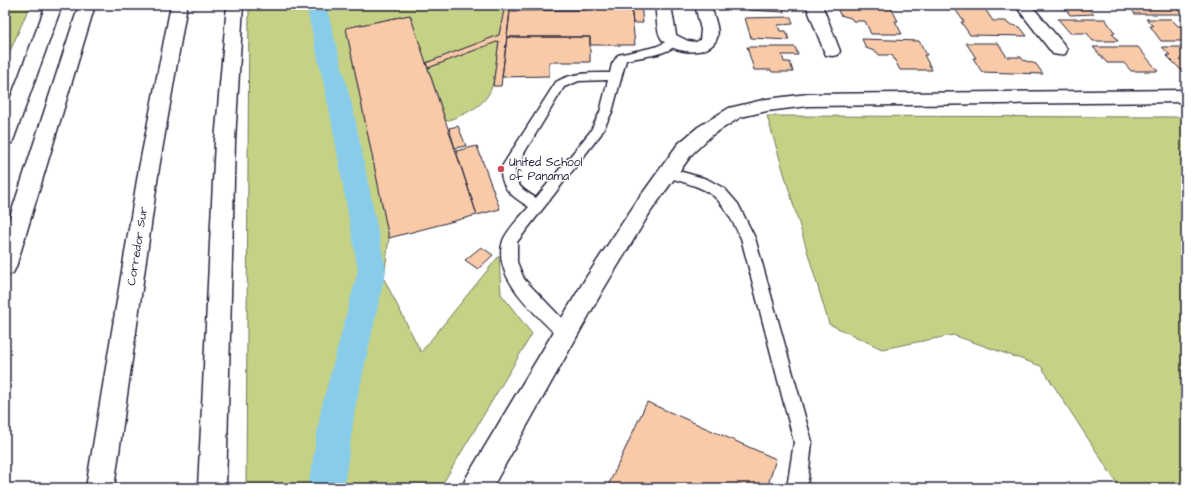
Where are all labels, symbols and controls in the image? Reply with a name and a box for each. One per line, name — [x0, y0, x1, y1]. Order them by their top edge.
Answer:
place label: United School of Panama — [509, 154, 583, 185]
marker: United School of Panama — [496, 164, 506, 174]
street label: Corredor Sur — [123, 205, 152, 287]

